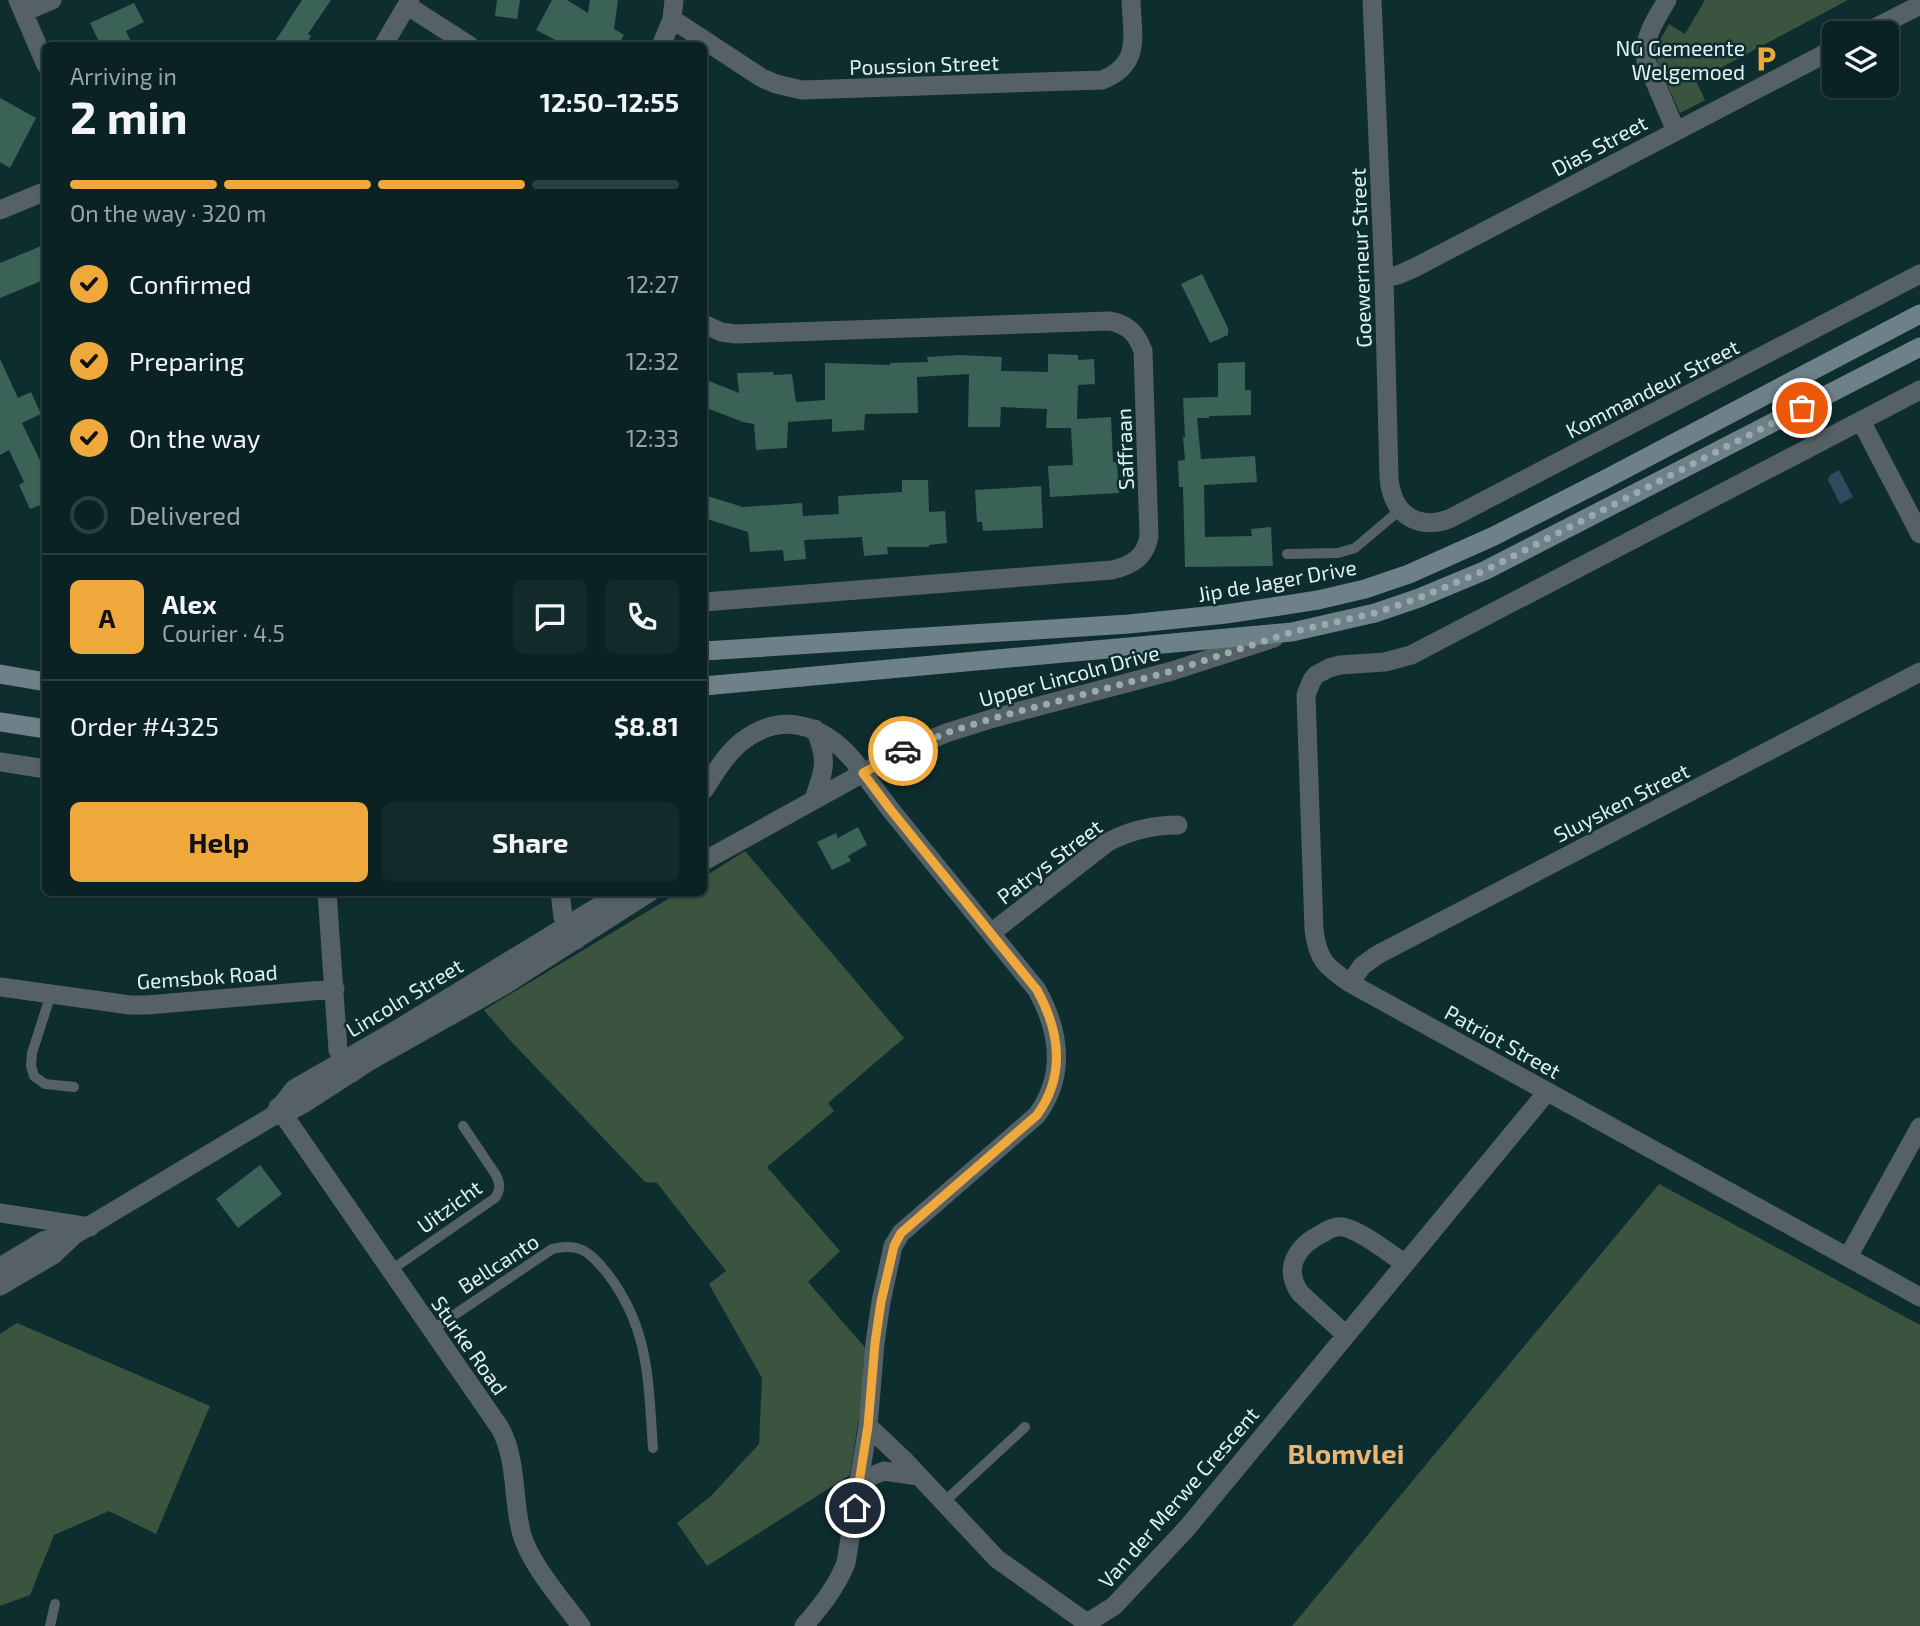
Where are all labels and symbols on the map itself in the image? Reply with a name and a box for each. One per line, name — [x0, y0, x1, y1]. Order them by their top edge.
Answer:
place label: NG Gemeente Welgemoed — [1615, 35, 1745, 84]
parking icon: NG Gemeente Welgemoed — [1751, 44, 1781, 74]
street label: Poussion Street — [849, 49, 999, 79]
street label: Dias Street — [1547, 109, 1651, 181]
street label: Goewerneur Street — [1344, 168, 1376, 348]
street label: Kommandeur Street — [1561, 334, 1743, 442]
pin — [1772, 378, 1832, 438]
street label: Saffraan — [1110, 408, 1138, 490]
street label: Jip de Jager Drive — [1196, 554, 1358, 606]
street label: Upper Lincoln Drive — [976, 639, 1162, 711]
courier — [868, 716, 938, 786]
street label: Sluysken Street — [1549, 757, 1693, 847]
street label: Patrys Street — [992, 813, 1106, 909]
street label: Lincoln Street — [341, 952, 467, 1042]
street label: Gemsbok Road — [136, 959, 278, 993]
street label: Patriot Street — [1441, 999, 1565, 1083]
street label: Uitzicht — [412, 1174, 486, 1238]
street label: Bellcanto — [453, 1228, 543, 1298]
street label: Sturke Road — [427, 1291, 513, 1399]
street label: Van der Merwe Crescent — [1093, 1401, 1263, 1593]
district label: Blomvlei — [1288, 1436, 1404, 1470]
pin — [825, 1478, 885, 1538]

